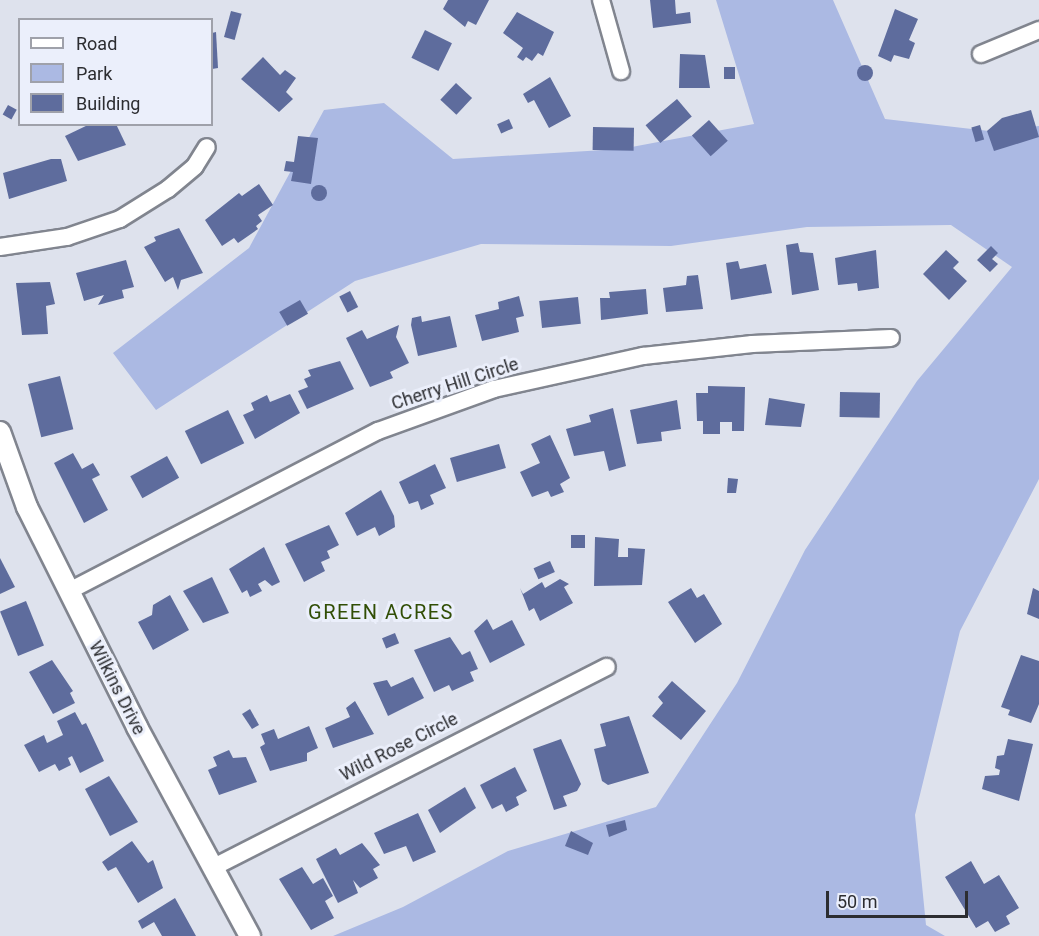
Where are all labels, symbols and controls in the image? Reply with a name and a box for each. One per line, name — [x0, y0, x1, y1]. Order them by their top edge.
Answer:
legend — [18, 18, 213, 126]
text: Road — [76, 33, 117, 54]
text: Park — [76, 63, 112, 84]
text: Building — [76, 93, 140, 114]
street label: Cherry Hill Circle — [389, 353, 521, 415]
district label: GREEN ACRES — [308, 600, 454, 624]
street label: Wilkins Drive — [84, 637, 150, 739]
street label: Wild Rose Circle — [336, 708, 462, 786]
scale bar — [829, 879, 972, 917]
text: 50 m — [837, 891, 877, 912]

